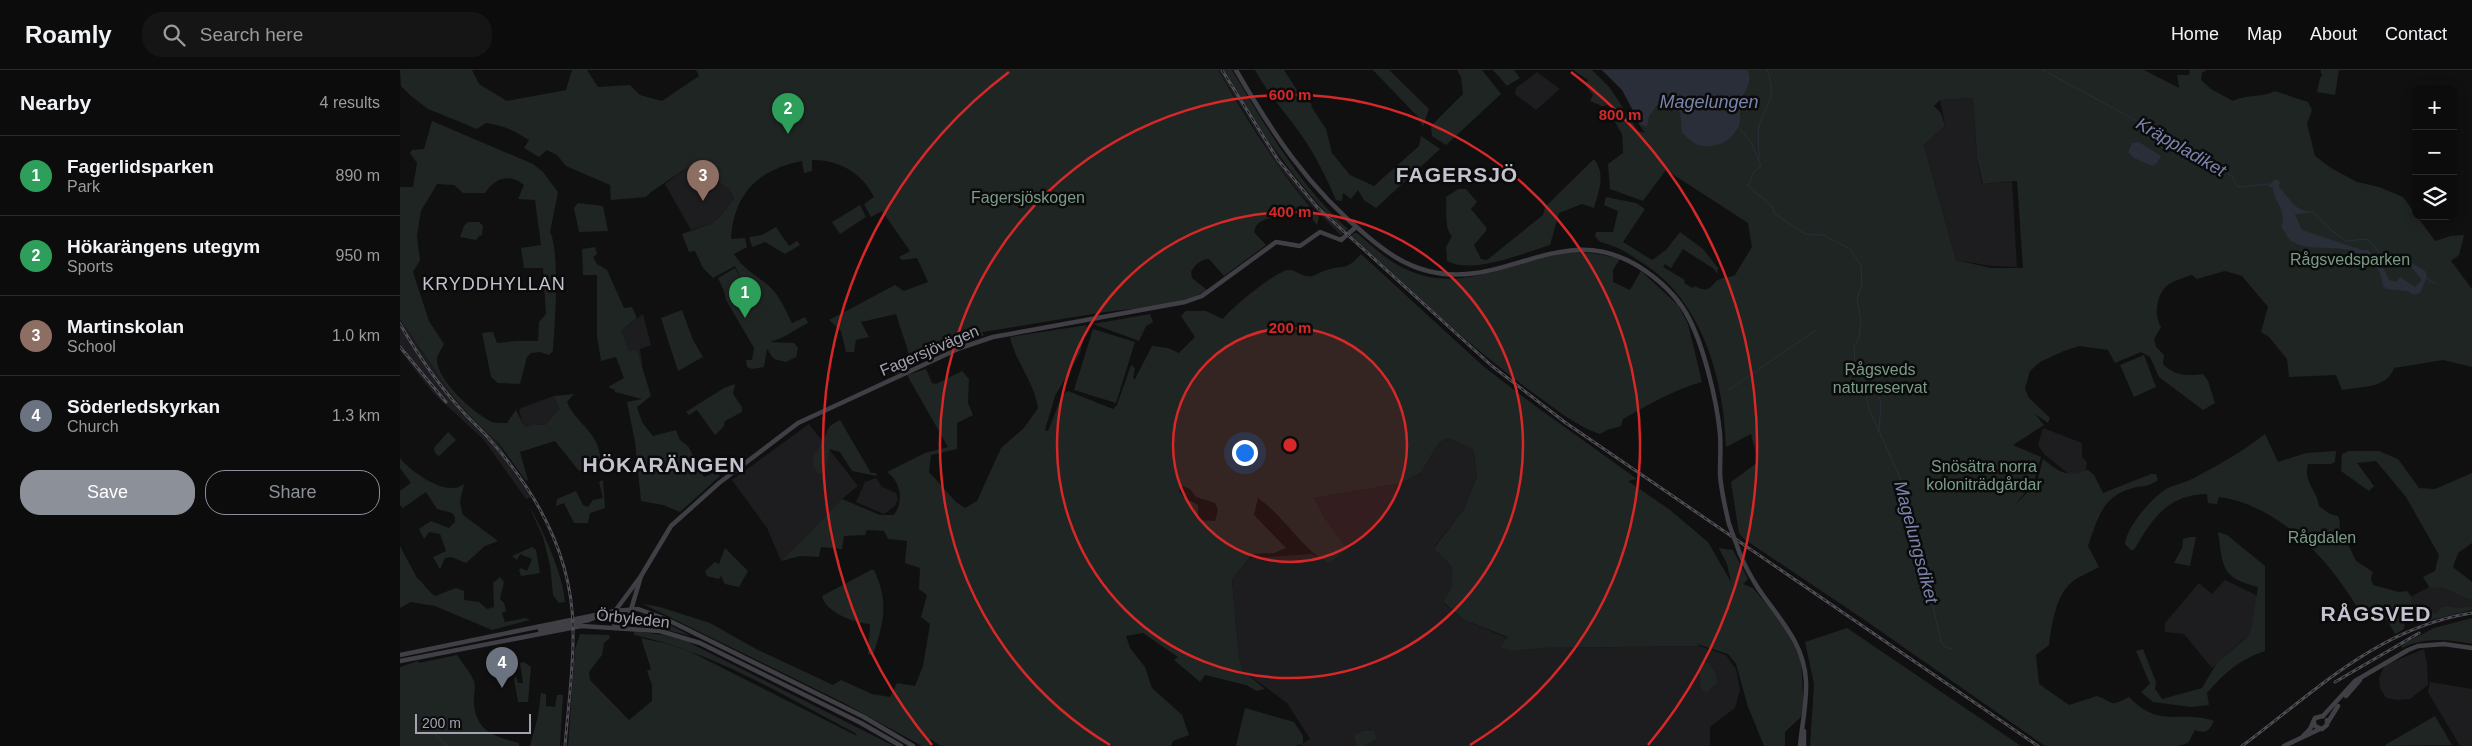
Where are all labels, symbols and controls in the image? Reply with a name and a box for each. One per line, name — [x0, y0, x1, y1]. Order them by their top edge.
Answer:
search box — [142, 12, 492, 57]
text: Roamly — [25, 21, 112, 48]
icon: search — [160, 21, 188, 49]
text: Search here — [200, 24, 303, 45]
text: Home — [2171, 24, 2219, 44]
text: Map — [2247, 24, 2282, 44]
text: About — [2310, 24, 2357, 44]
text: Contact — [2385, 24, 2447, 44]
map controls — [2412, 85, 2457, 220]
button: + — [2412, 85, 2457, 130]
text: 600 m — [1269, 86, 1311, 103]
text: Nearby — [20, 91, 91, 114]
water label: Magelungen — [1659, 92, 1759, 112]
pin: 2 — [772, 93, 804, 134]
text: 4 results — [320, 94, 380, 111]
text: 800 m — [1599, 106, 1641, 123]
water label: Kräppladiket — [2133, 113, 2230, 181]
button: − — [2412, 130, 2457, 175]
text: Fagerlidsparken — [67, 156, 214, 177]
pin: 3 — [687, 160, 719, 201]
district label: FAGERSJÖ — [1396, 163, 1518, 186]
text: 1 — [32, 167, 40, 184]
text: 890 m — [336, 167, 380, 184]
button: layers — [2412, 175, 2457, 220]
text: Park — [67, 178, 100, 195]
park label: Fagersjöskogen — [971, 189, 1085, 206]
text: 400 m — [1269, 203, 1311, 220]
text: Hökarängens utegym — [67, 236, 260, 257]
text: 2 — [32, 247, 40, 264]
text: 950 m — [336, 247, 380, 264]
park label: Rågsvedsparken — [2290, 251, 2410, 268]
text: Sports — [67, 258, 113, 275]
district label: KRYDDHYLLAN — [422, 274, 566, 294]
pin: 1 — [729, 277, 761, 318]
text: Martinskolan — [67, 316, 184, 337]
text: 200 m — [1269, 319, 1311, 336]
street label: Fagersjövägen — [877, 322, 981, 379]
text: 3 — [32, 327, 40, 344]
text: 1.0 km — [332, 327, 380, 344]
text: School — [67, 338, 116, 355]
park label: Rågsveds naturreservat — [1833, 361, 1928, 396]
text: Söderledskyrkan — [67, 396, 220, 417]
text: 4 — [32, 407, 40, 424]
text: 1.3 km — [332, 407, 380, 424]
text: Church — [67, 418, 119, 435]
centre of rings — [1281, 436, 1299, 454]
your location — [1232, 440, 1258, 466]
district label: HÖKARÄNGEN — [583, 453, 745, 476]
park label: Snösätra norra koloniträdgårdar — [1926, 458, 2042, 493]
button: Save — [20, 470, 195, 515]
button: Share — [205, 470, 380, 515]
water label: Magelungsdiket — [1890, 479, 1942, 606]
park label: Rågdalen — [2288, 529, 2356, 546]
district label: RÅGSVED — [2321, 602, 2431, 625]
street label: Örbyleden — [595, 606, 671, 631]
pin: 4 — [486, 647, 518, 688]
scale bar — [415, 711, 531, 734]
text: 200 m — [422, 715, 461, 731]

